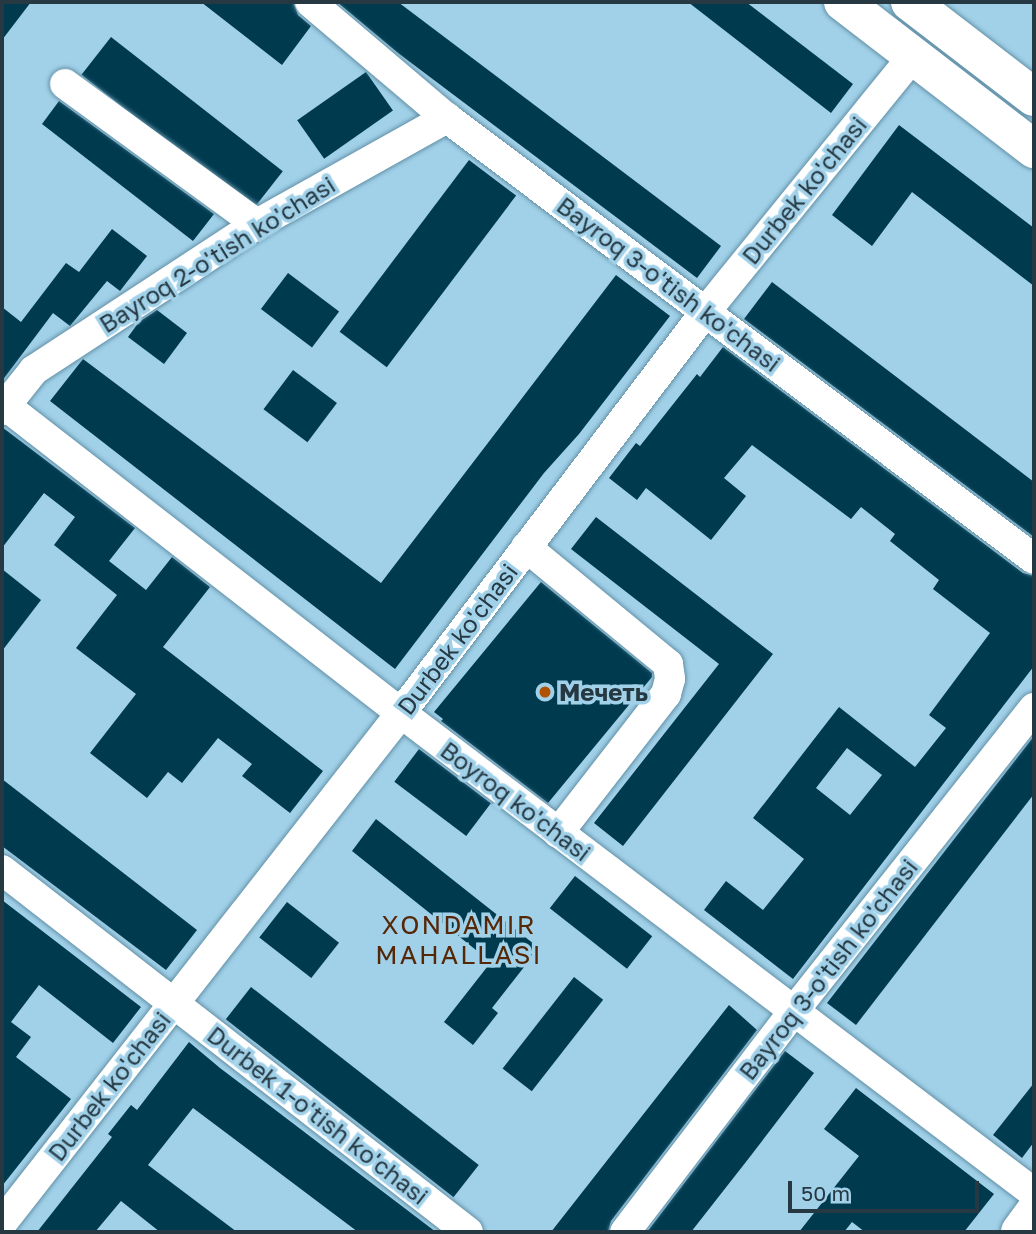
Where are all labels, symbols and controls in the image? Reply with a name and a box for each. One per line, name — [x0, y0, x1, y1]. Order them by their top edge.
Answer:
street label: Durbek ko'chasi — [736, 110, 872, 270]
street label: Bayroq 2-o'tish ko'chasi — [94, 170, 340, 338]
street label: Bayroq 3-o'tish ko'chasi — [552, 190, 786, 378]
street label: Durbek ko'chasi — [391, 558, 523, 720]
place label: Мечеть — [559, 678, 648, 706]
marker: Мечеть — [537, 684, 553, 700]
street label: Boyroq ko'chasi — [435, 735, 597, 867]
street label: Bayroq 3-o'tish ko'chasi — [733, 853, 923, 1085]
district label: XONDAMIR MAHALLASI — [376, 909, 542, 970]
street label: Durbek ko'chasi — [42, 1006, 176, 1166]
street label: Durbek 1-o'tish ko'chasi — [202, 1020, 434, 1210]
scale bar — [791, 1168, 982, 1212]
text: 50 m — [801, 1180, 850, 1206]

